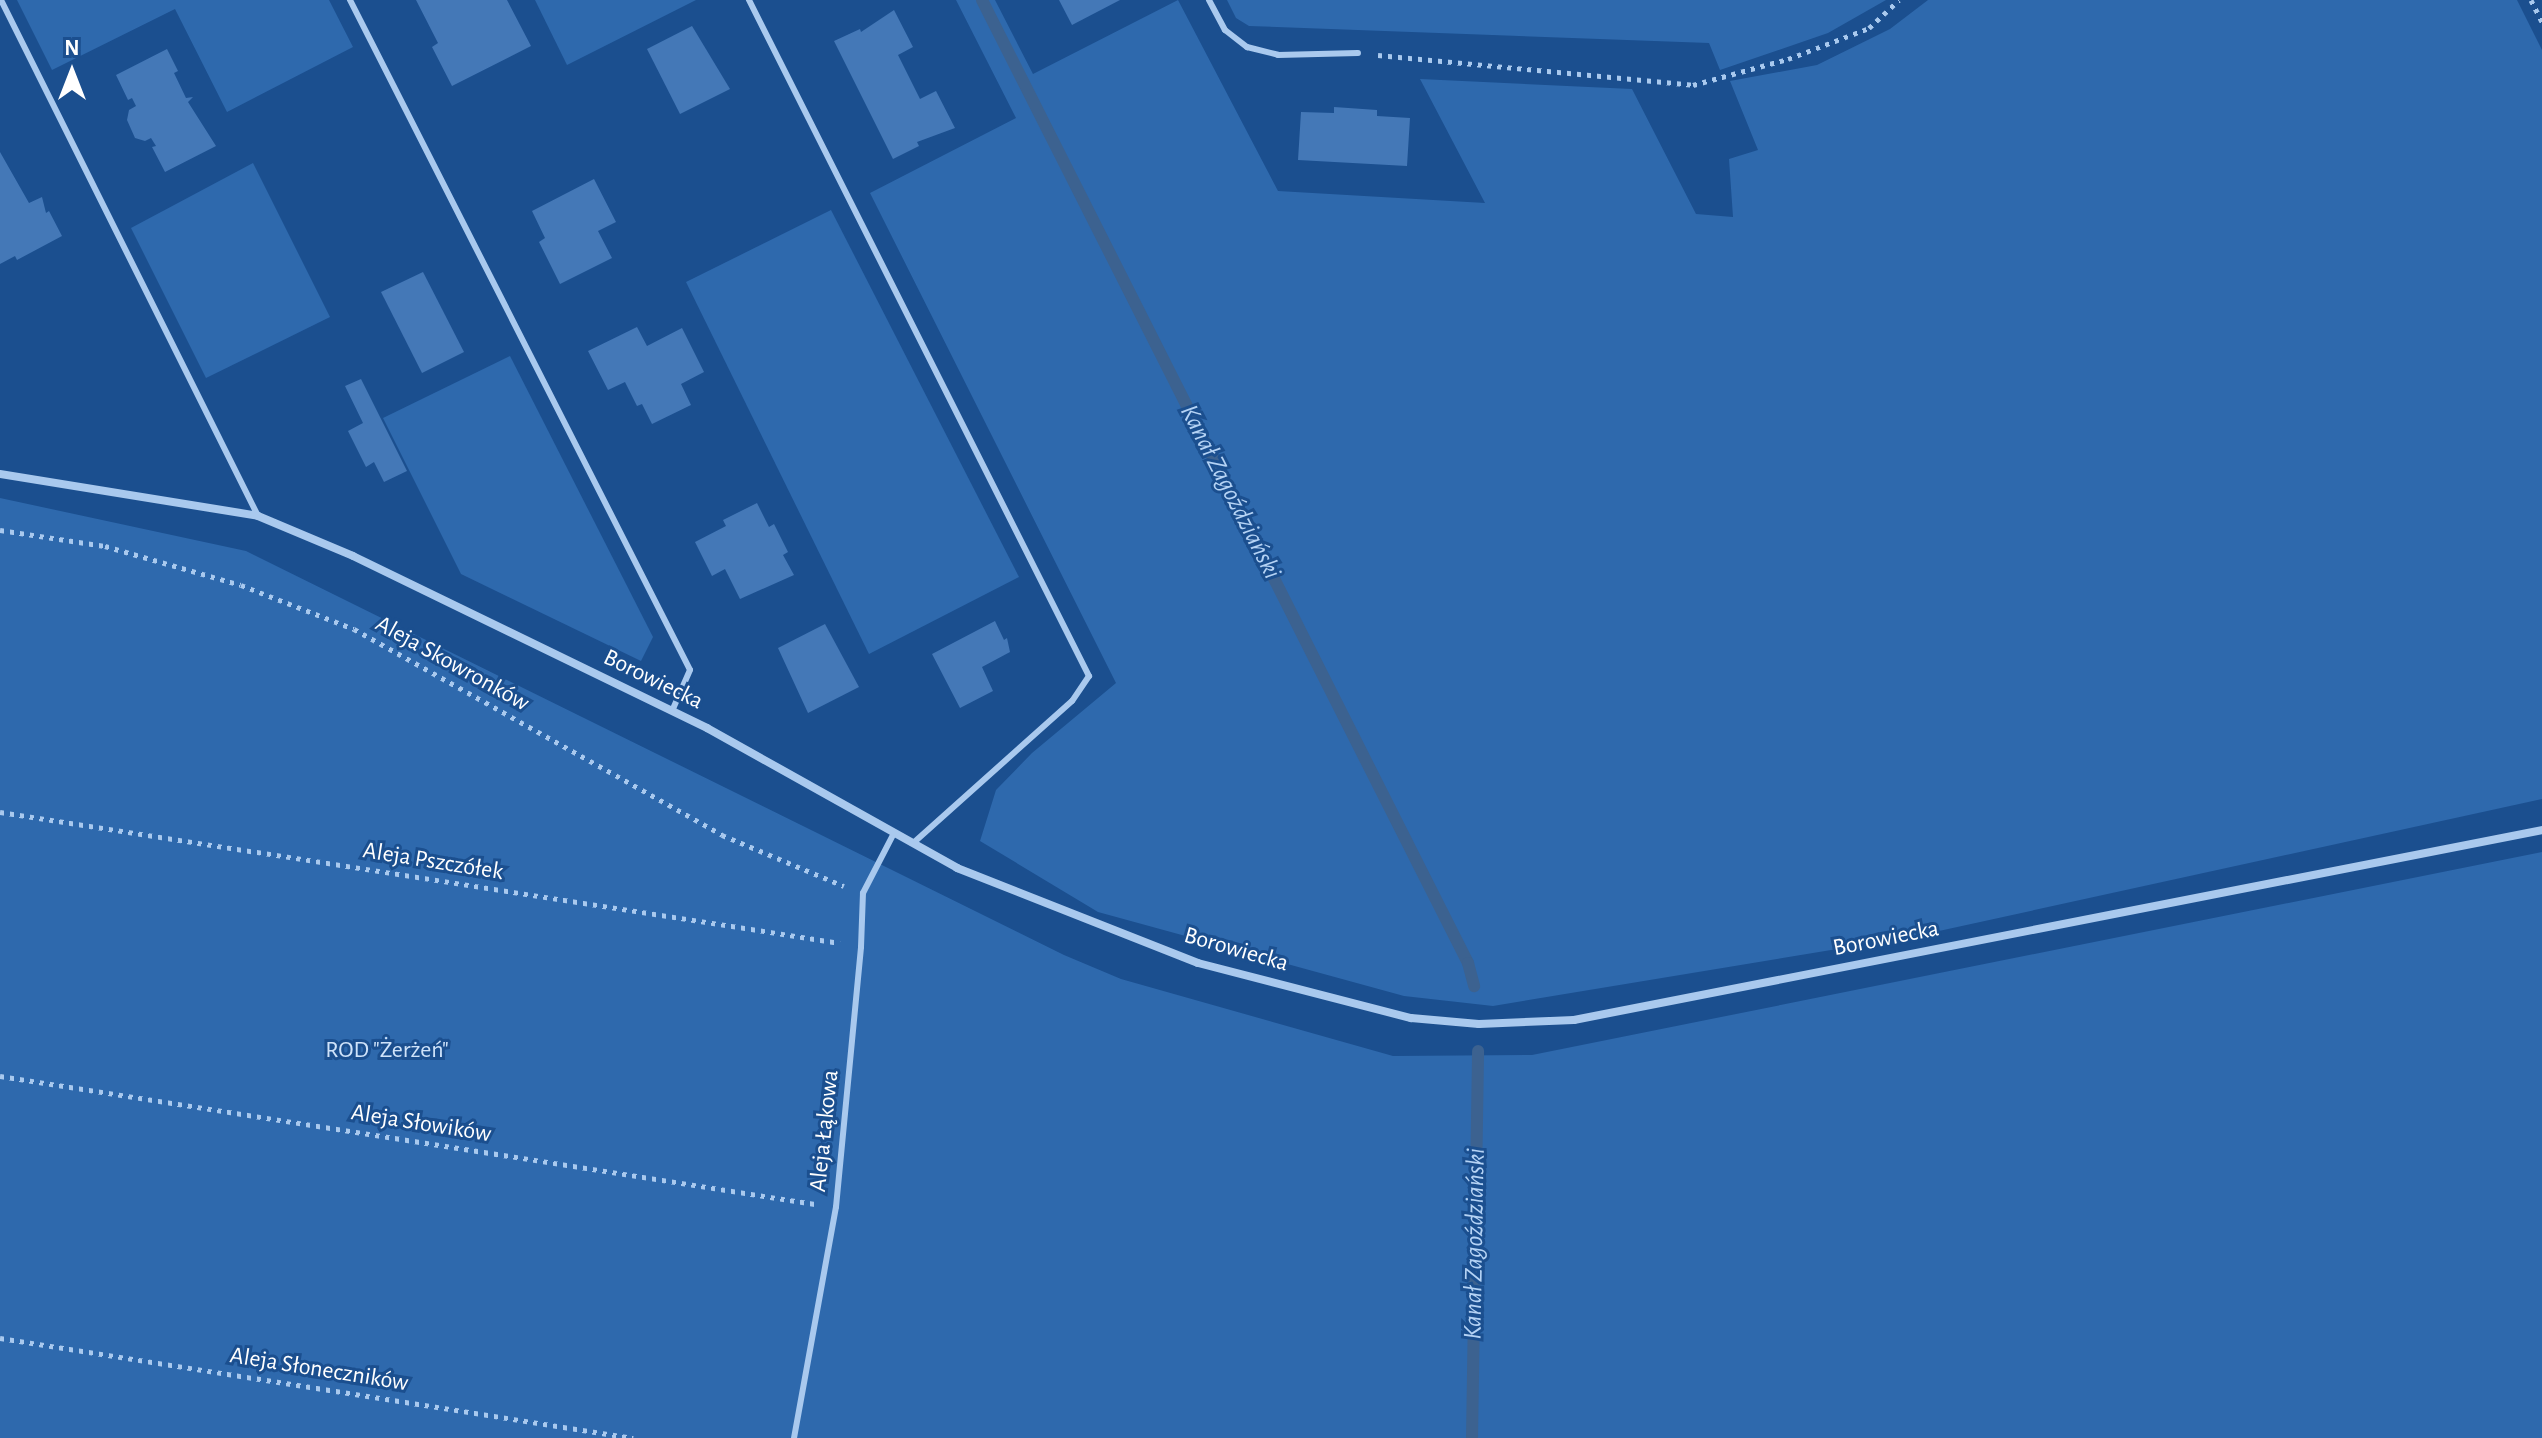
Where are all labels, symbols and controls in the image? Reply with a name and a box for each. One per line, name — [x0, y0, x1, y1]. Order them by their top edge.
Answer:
north arrow — [32, 32, 112, 112]
text: N — [64, 37, 80, 59]
water label: Kanał Zagoździański — [1173, 400, 1287, 584]
street label: Aleja Skowronków — [370, 610, 534, 718]
street label: Borowiecka — [599, 644, 707, 716]
street label: Aleja Pszczółek — [361, 837, 505, 887]
street label: Borowiecka — [1831, 915, 1941, 963]
street label: Borowiecka — [1181, 921, 1291, 979]
park label: ROD "Żerżeń" — [325, 1037, 449, 1065]
street label: Aleja Łąkowa — [804, 1069, 846, 1193]
street label: Aleja Słowików — [349, 1099, 493, 1149]
water label: Kanał Zagoździański — [1458, 1148, 1492, 1340]
street label: Aleja Słoneczników — [228, 1342, 410, 1398]

